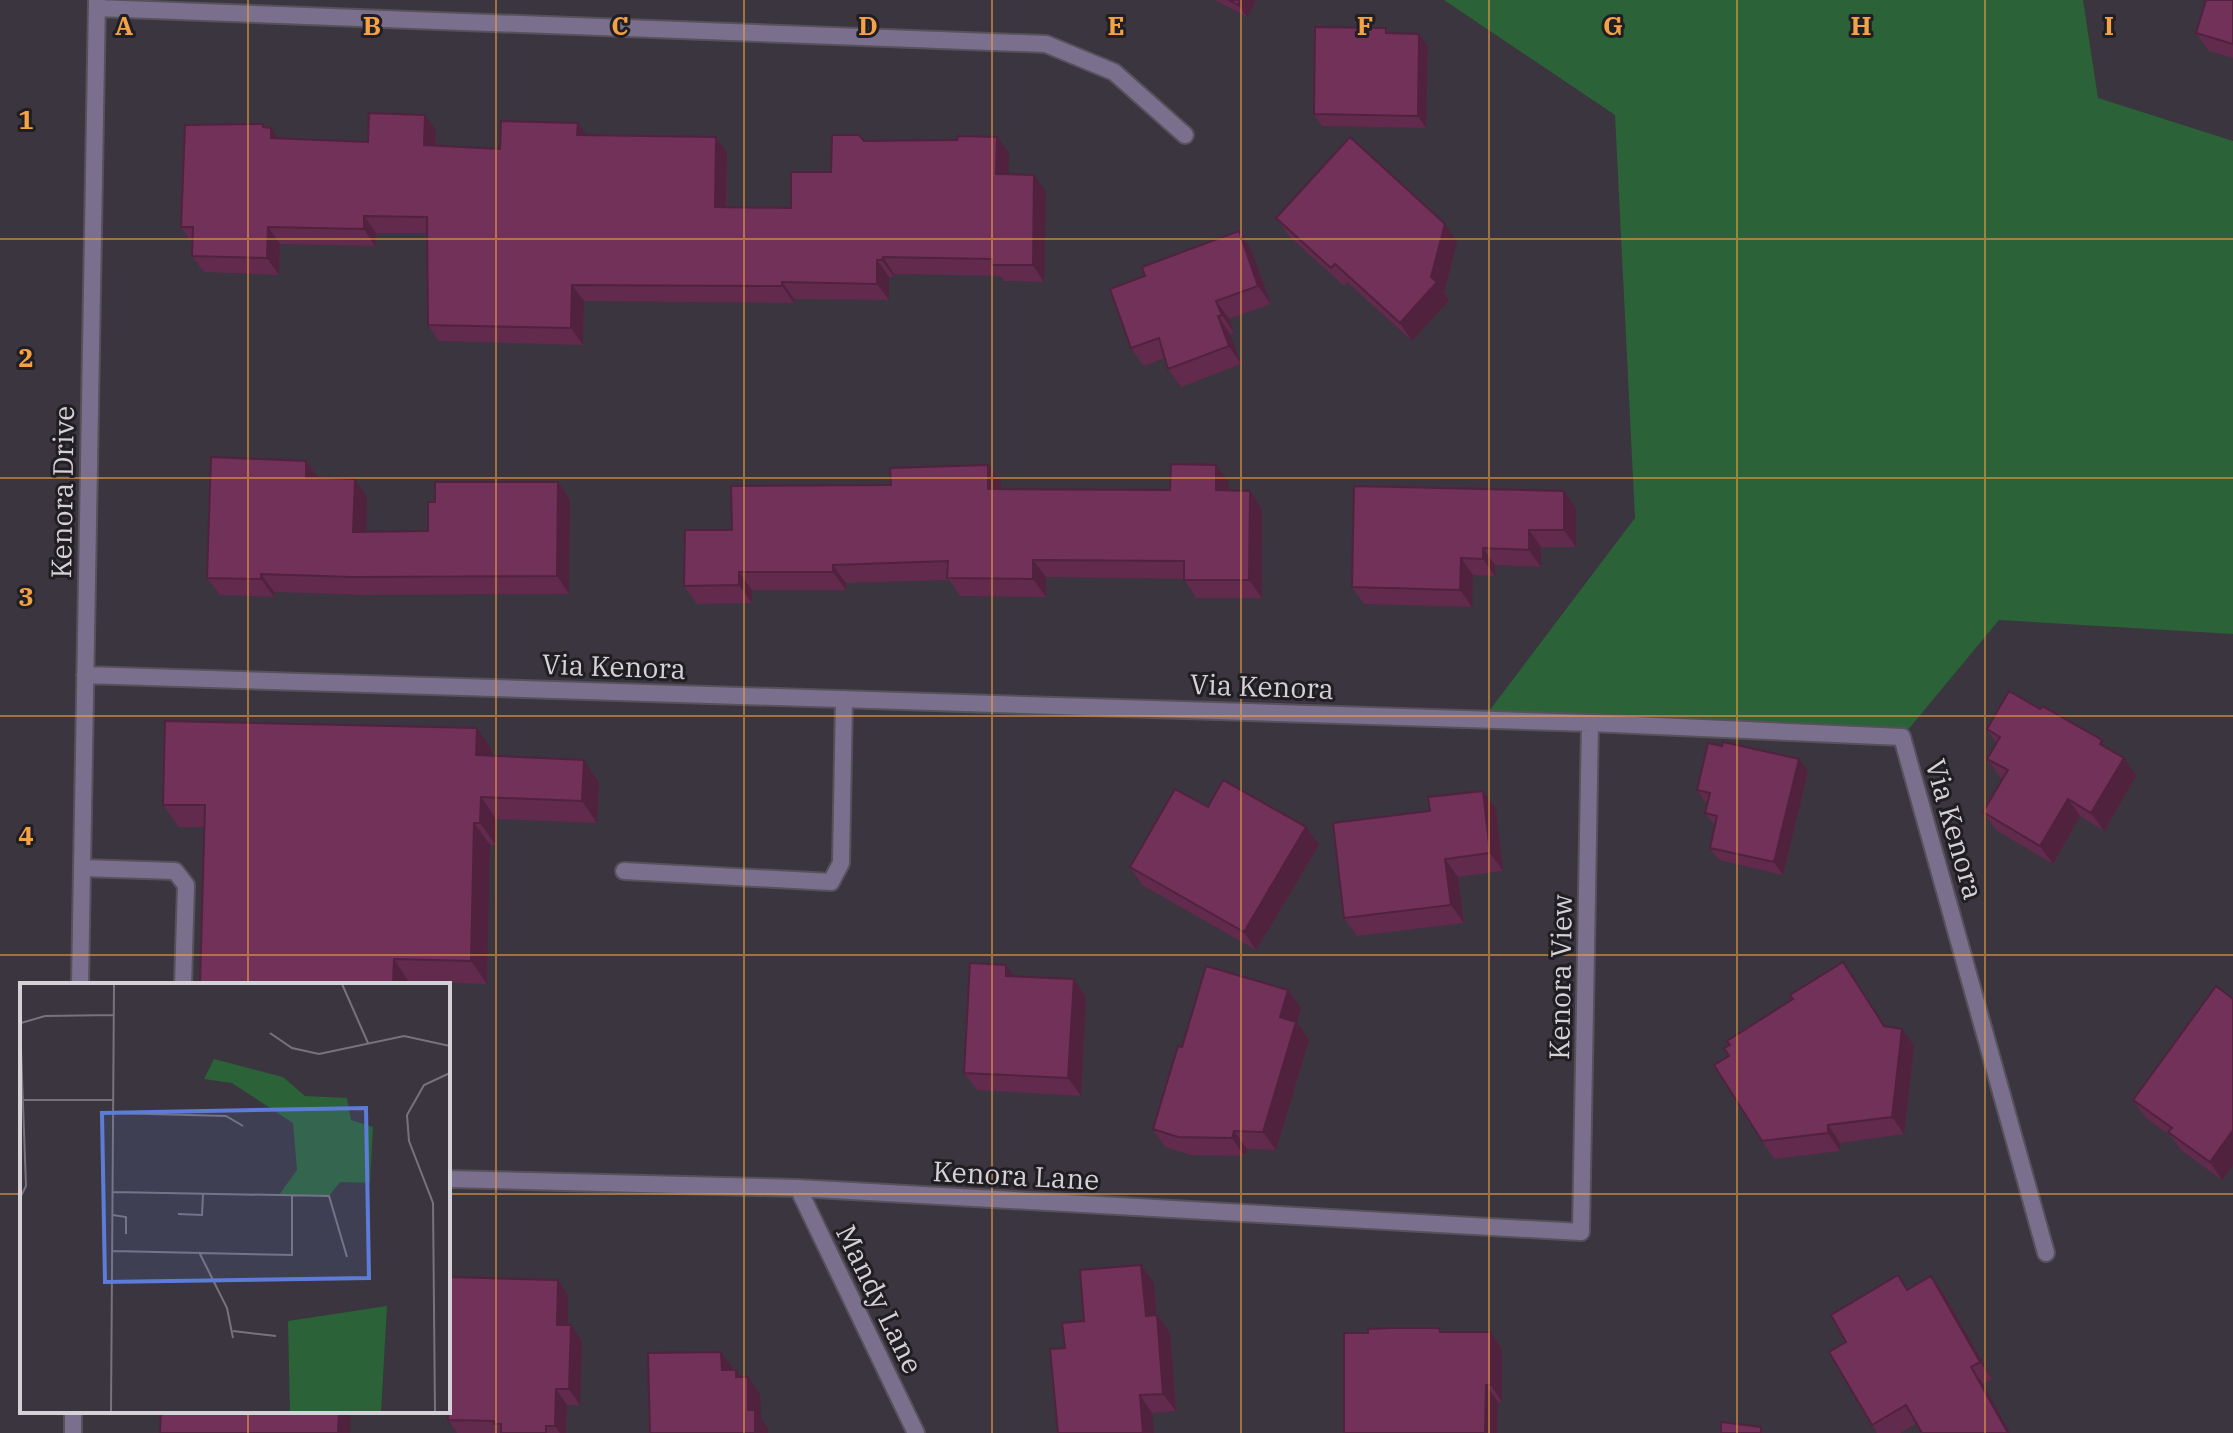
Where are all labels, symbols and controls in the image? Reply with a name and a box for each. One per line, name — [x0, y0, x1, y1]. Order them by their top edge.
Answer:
text: A — [115, 8, 133, 42]
text: B — [363, 8, 381, 42]
text: C — [611, 8, 629, 42]
text: D — [858, 8, 878, 42]
text: E — [1107, 8, 1125, 42]
text: F — [1357, 8, 1373, 42]
text: G — [1603, 8, 1623, 42]
text: H — [1850, 8, 1872, 42]
text: I — [2104, 8, 2114, 42]
text: 1 — [18, 102, 34, 136]
text: 2 — [18, 340, 34, 374]
street label: Kenora Drive — [42, 405, 82, 579]
text: 3 — [18, 579, 34, 613]
street label: Via Kenora — [541, 645, 687, 687]
street label: Via Kenora — [1189, 665, 1335, 707]
street label: Via Kenora — [1917, 755, 1993, 903]
text: 4 — [18, 818, 34, 852]
street label: Kenora View — [1540, 894, 1580, 1060]
inset map — [20, 983, 450, 1413]
street label: Kenora Lane — [932, 1152, 1100, 1198]
street label: Mandy Lane — [828, 1219, 932, 1379]

